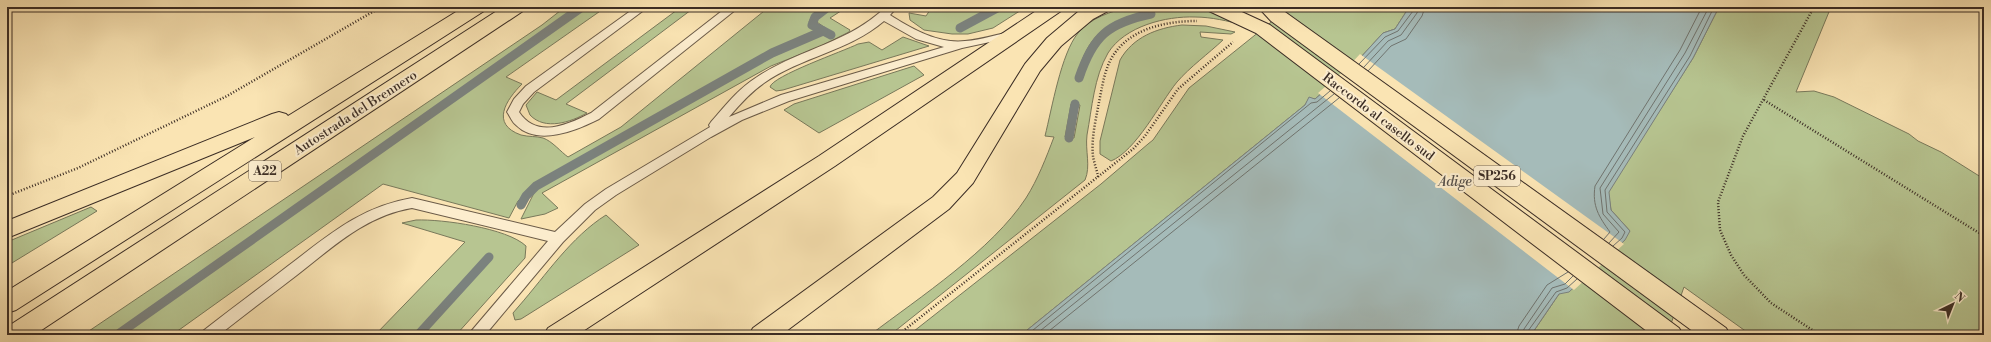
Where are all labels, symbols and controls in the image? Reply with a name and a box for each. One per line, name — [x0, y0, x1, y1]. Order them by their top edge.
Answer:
street label: Autostrada del Brennero — [290, 67, 420, 159]
street label: Raccordo al casello sud — [1319, 70, 1438, 164]
road number: A22 — [249, 161, 281, 181]
road number: SP256 — [1474, 166, 1520, 186]
water label: Adige — [1436, 173, 1472, 191]
north arrow — [1933, 284, 1973, 324]
text: N — [1951, 289, 1967, 306]

